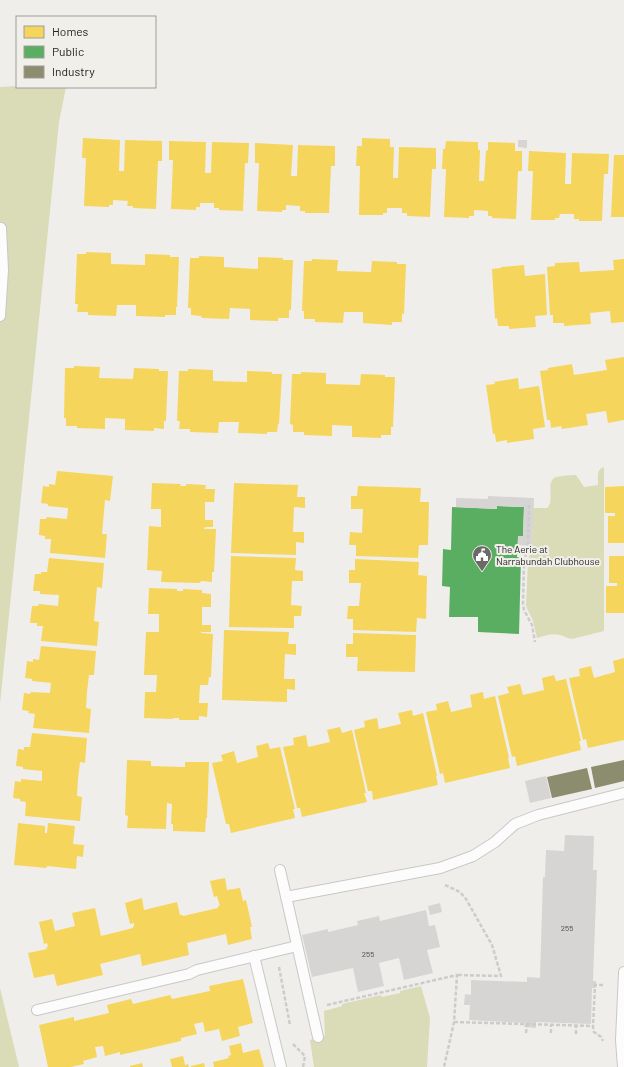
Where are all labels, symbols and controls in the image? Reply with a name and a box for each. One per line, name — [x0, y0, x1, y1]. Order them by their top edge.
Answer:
legend — [16, 16, 156, 88]
text: Homes — [52, 24, 89, 38]
text: Public — [52, 44, 84, 58]
text: Industry — [52, 64, 95, 78]
place label: The Aerie at Narrabundah Clubhouse — [496, 543, 600, 567]
public building icon: The Aerie at Narrabundah Clubhouse — [471, 544, 493, 572]
house number: 255 — [561, 923, 573, 933]
house number: 255 — [362, 949, 374, 959]

